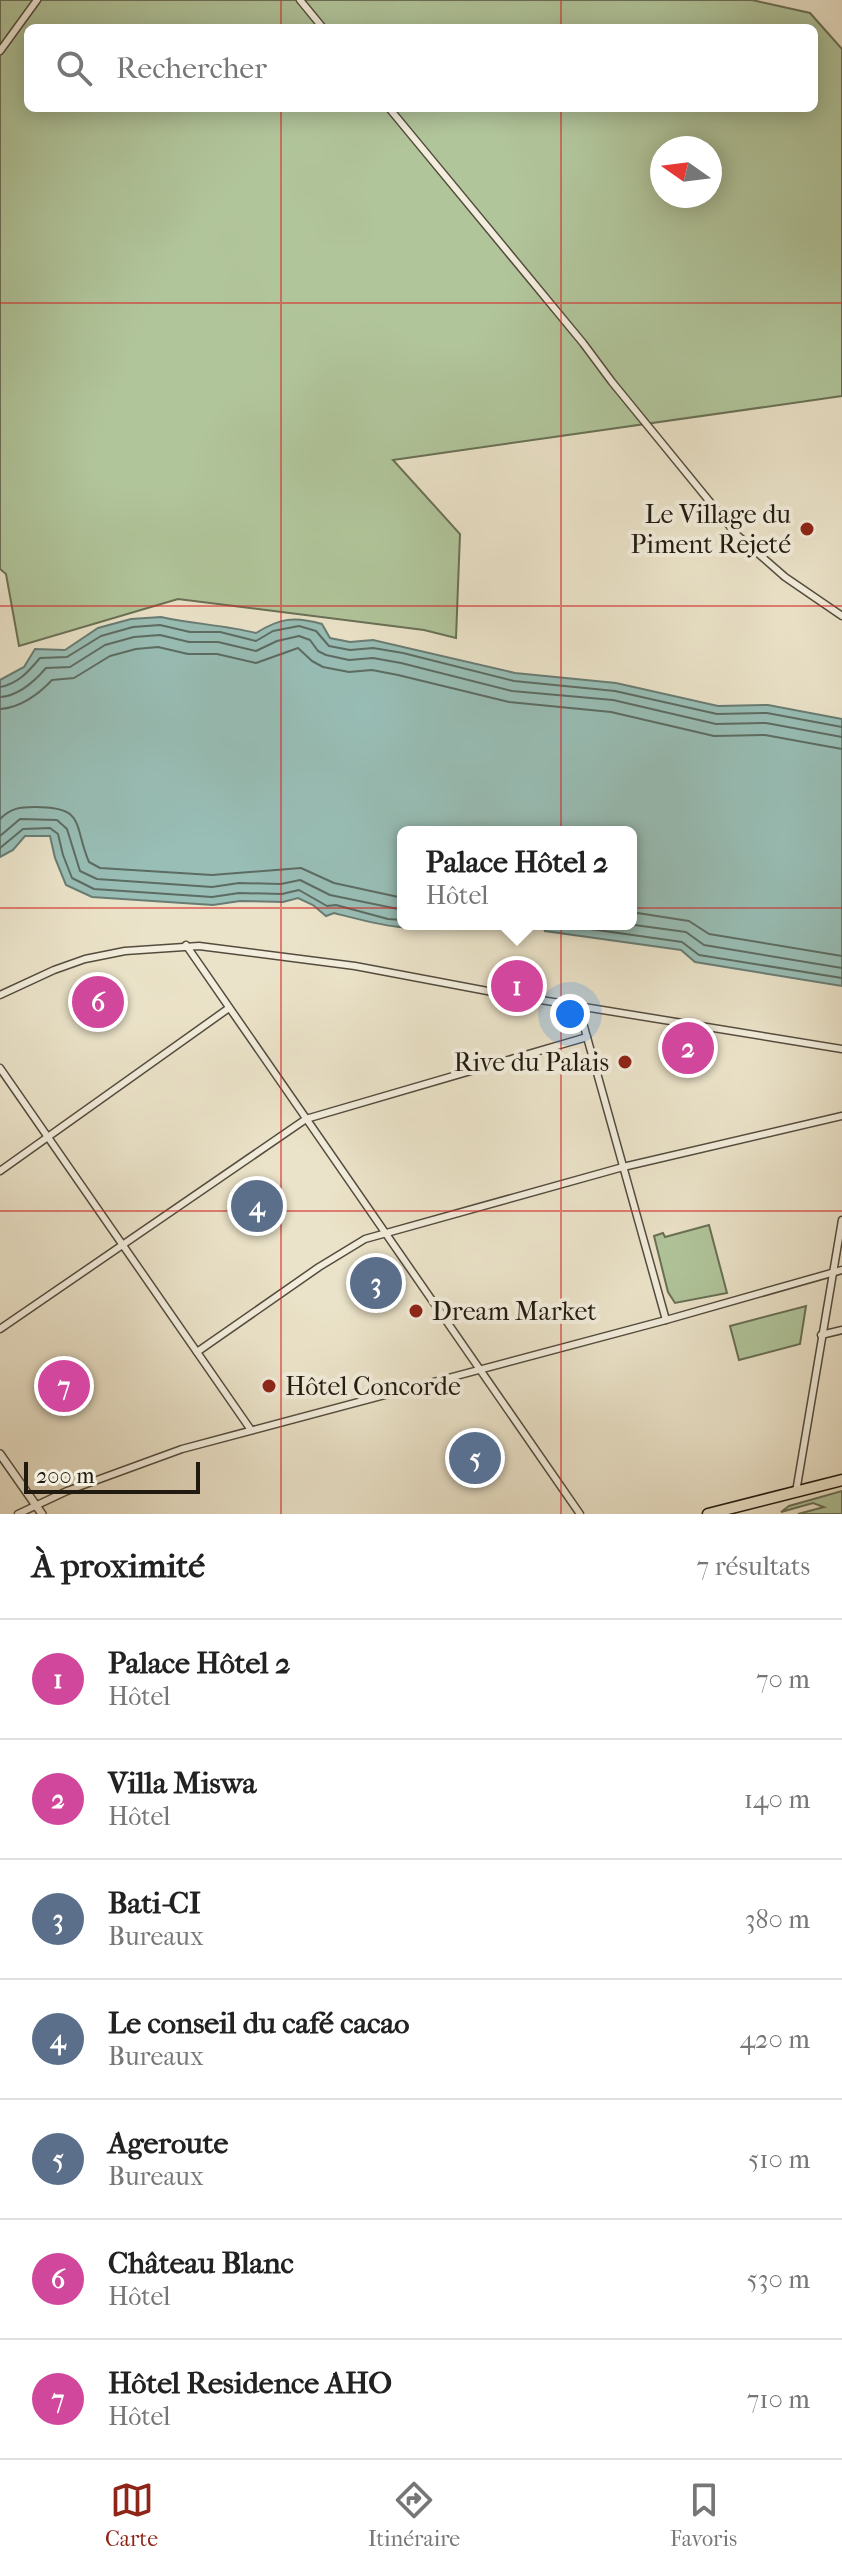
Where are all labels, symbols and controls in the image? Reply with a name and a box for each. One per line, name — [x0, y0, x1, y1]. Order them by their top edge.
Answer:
search box — [24, 24, 818, 112]
icon: search — [52, 46, 96, 90]
text: Rechercher — [116, 51, 267, 86]
north arrow — [650, 136, 722, 208]
place label: Le Village du Piment Rejeté — [631, 499, 791, 560]
marker: Le Village du Piment Rejeté — [798, 520, 816, 538]
popup — [397, 826, 637, 930]
text: Palace Hôtel 2 — [426, 845, 608, 880]
text: Hôtel — [426, 880, 488, 911]
pin: 1 — [491, 956, 543, 1016]
pin: 6 — [72, 972, 124, 1032]
your location — [550, 994, 590, 1034]
pin: 2 — [662, 1018, 714, 1078]
place label: Rive du Palais — [454, 1047, 609, 1078]
marker: Rive du Palais — [616, 1053, 634, 1071]
pin: 4 — [231, 1176, 283, 1236]
pin: 3 — [350, 1253, 402, 1313]
place label: Dream Market — [432, 1296, 597, 1327]
marker: Dream Market — [407, 1302, 425, 1320]
pin: 7 — [38, 1356, 90, 1416]
place label: Hôtel Concorde — [285, 1371, 461, 1402]
marker: Hôtel Concorde — [260, 1377, 278, 1395]
pin: 5 — [449, 1428, 501, 1488]
scale bar — [24, 1458, 200, 1494]
text: 200 m — [36, 1463, 95, 1489]
text: À proximité — [32, 1546, 205, 1586]
text: 7 résultats — [697, 1551, 810, 1582]
text: Palace Hôtel 2 — [108, 1646, 290, 1681]
text: 1 — [53, 1664, 63, 1695]
text: 70 m — [756, 1664, 810, 1695]
text: Hôtel — [108, 1681, 171, 1712]
text: Villa Miswa — [108, 1766, 256, 1801]
text: 2 — [51, 1784, 65, 1815]
text: 140 m — [744, 1784, 810, 1815]
text: Hôtel — [108, 1801, 171, 1832]
text: Bati-CI — [108, 1886, 201, 1921]
text: 3 — [53, 1904, 63, 1935]
text: 380 m — [745, 1904, 810, 1935]
text: Bureaux — [108, 1921, 204, 1952]
text: Le conseil du café cacao — [108, 2006, 410, 2041]
text: 4 — [50, 2024, 66, 2055]
text: 420 m — [740, 2024, 810, 2055]
text: Bureaux — [108, 2041, 204, 2072]
text: Ageroute — [108, 2126, 228, 2161]
text: 5 — [52, 2144, 64, 2175]
text: 510 m — [748, 2144, 810, 2175]
text: Bureaux — [108, 2161, 204, 2192]
text: Château Blanc — [108, 2246, 294, 2281]
text: 6 — [51, 2264, 65, 2295]
text: 530 m — [747, 2264, 810, 2295]
text: Hôtel — [108, 2281, 171, 2312]
text: Hôtel Residence AHO — [108, 2366, 392, 2401]
text: 7 — [52, 2384, 64, 2415]
text: 710 m — [747, 2384, 810, 2415]
text: Hôtel — [108, 2401, 171, 2432]
tab: Carte — [105, 2478, 158, 2552]
tab: Itinéraire — [368, 2478, 460, 2552]
tab: Favoris — [670, 2478, 737, 2552]

